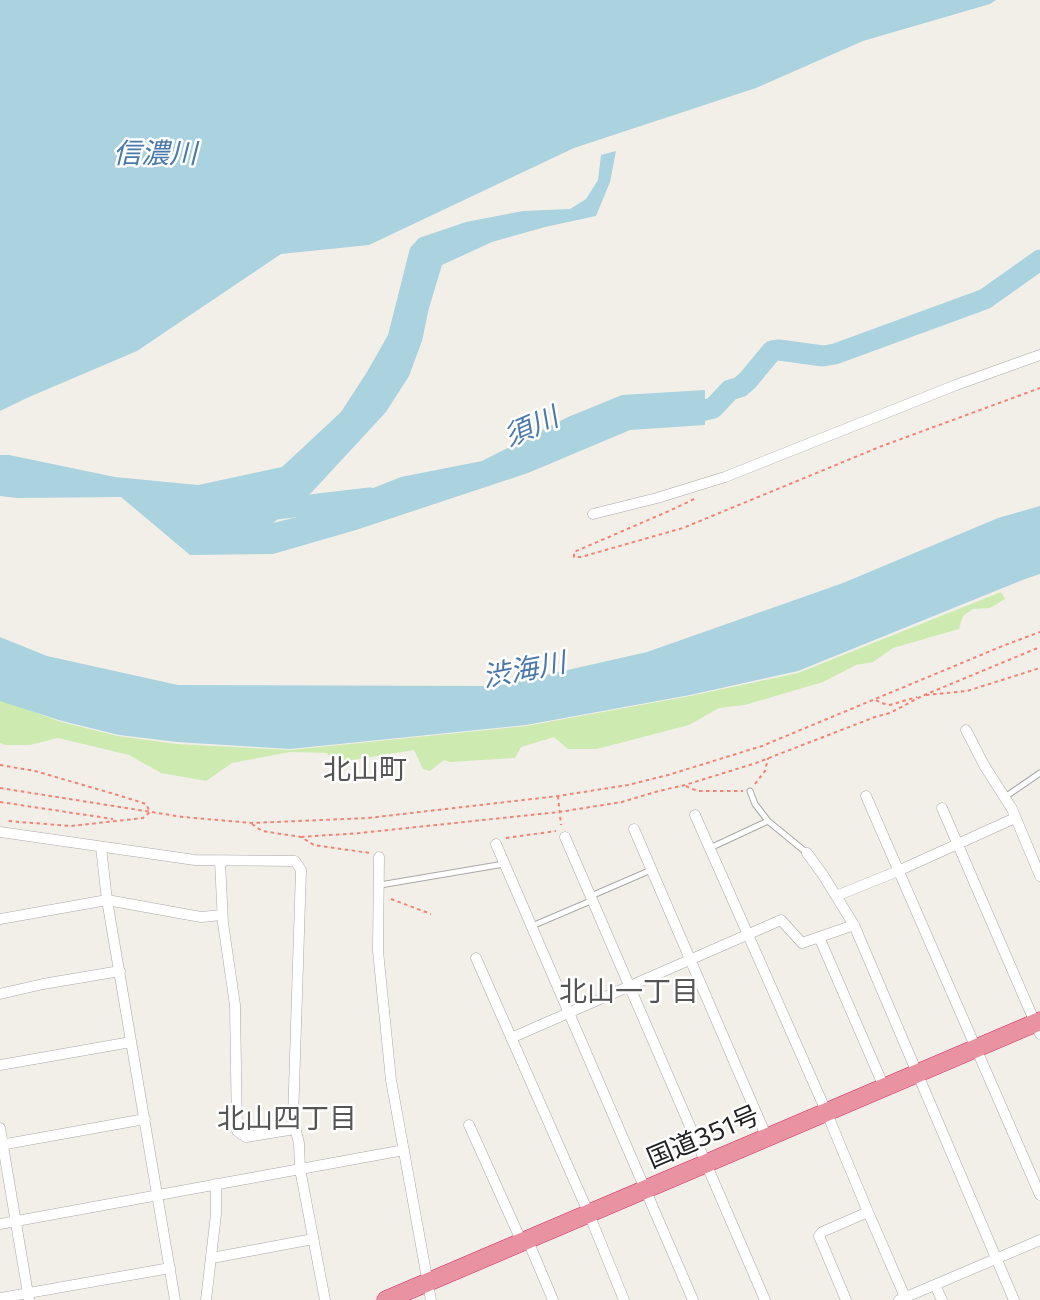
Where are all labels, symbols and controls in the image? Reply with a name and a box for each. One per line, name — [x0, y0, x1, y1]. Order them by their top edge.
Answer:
water label: 信濃川 — [113, 137, 197, 171]
water label: 須川 — [499, 400, 563, 454]
water label: 渋海川 — [480, 645, 568, 695]
district label: 北山町 — [323, 753, 407, 787]
district label: 北山一丁目 — [559, 975, 699, 1009]
street label: 国道351号 — [642, 1099, 764, 1175]
district label: 北山四丁目 — [217, 1102, 357, 1136]

